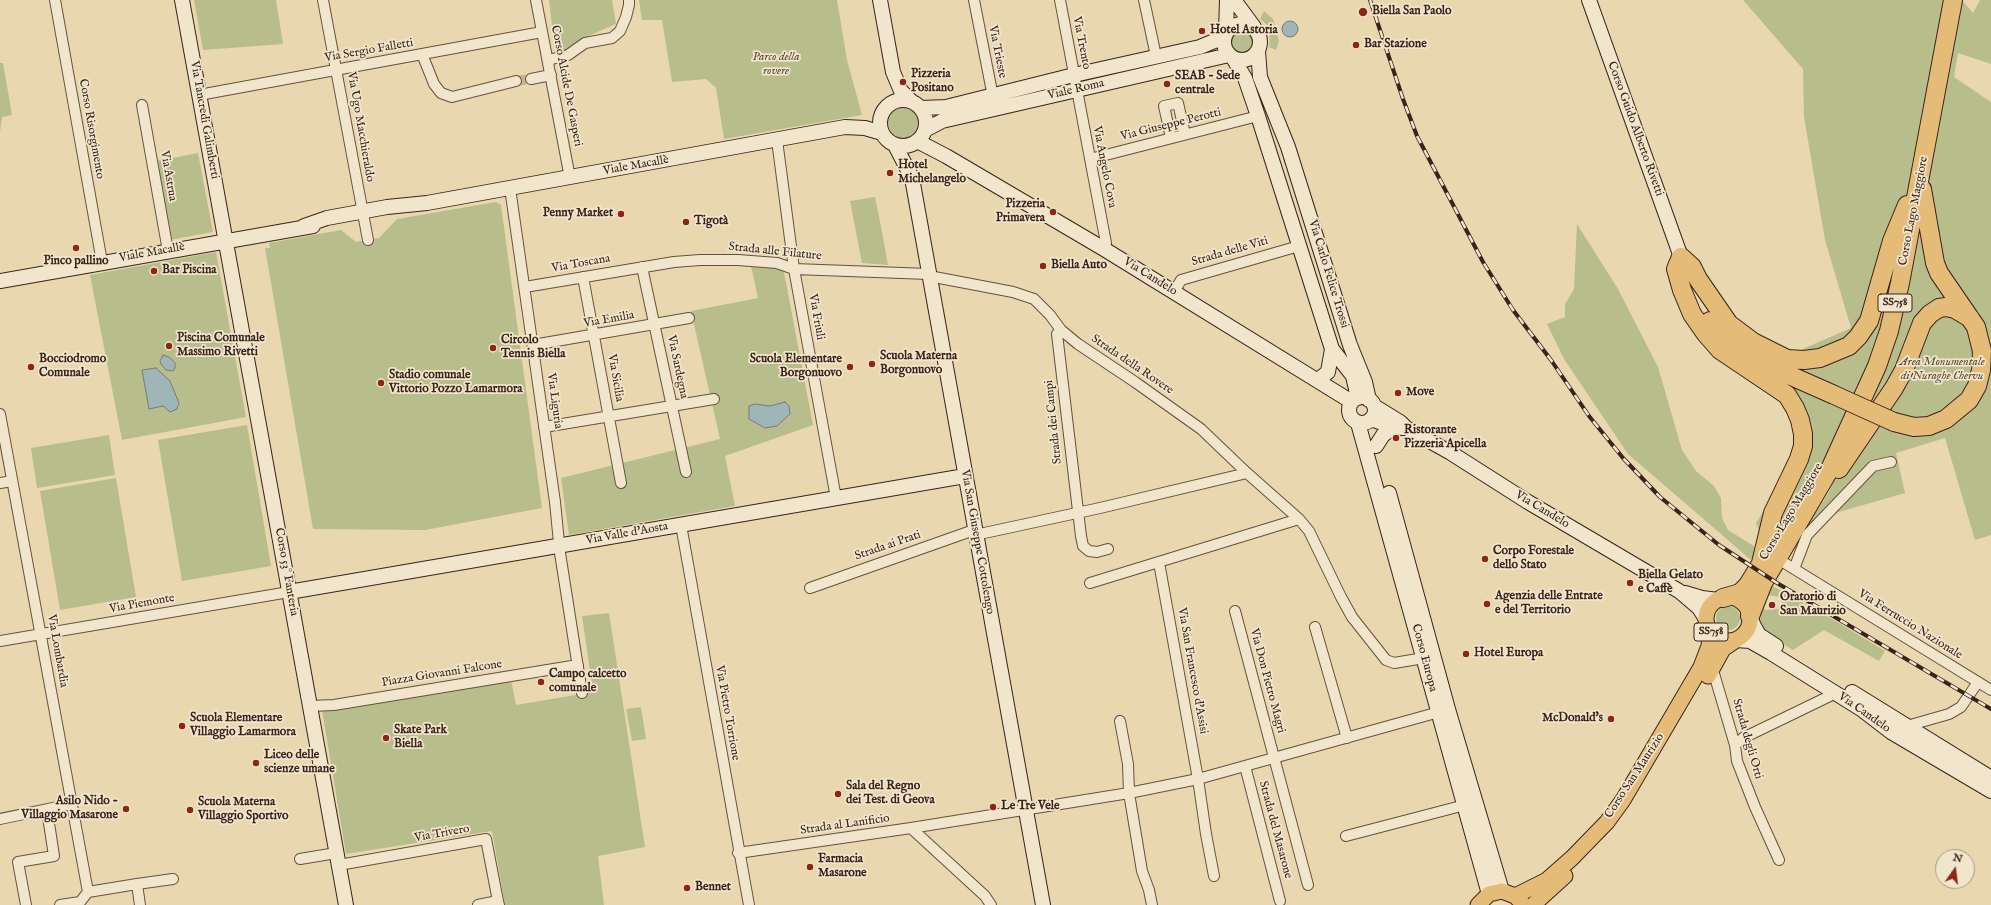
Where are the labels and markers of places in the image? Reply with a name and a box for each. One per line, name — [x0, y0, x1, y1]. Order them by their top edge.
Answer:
place label: Biella San Paolo — [1372, 5, 1451, 19]
marker: Biella San Paolo — [1357, 6, 1369, 18]
place label: Hotel Astoria — [1210, 24, 1278, 38]
marker: Hotel Astoria — [1197, 26, 1207, 36]
place label: Bar Stazione — [1364, 38, 1427, 52]
marker: Bar Stazione — [1351, 40, 1361, 50]
place label: Pizzeria Positano — [911, 68, 954, 96]
place label: SEAB - Sede centrale — [1175, 70, 1240, 98]
marker: Pizzeria Positano — [898, 77, 908, 87]
marker: SEAB - Sede centrale — [1162, 79, 1172, 89]
place label: Hotel Michelangelo — [898, 159, 966, 187]
marker: Hotel Michelangelo — [885, 168, 895, 178]
place label: Pizzeria Primavera — [996, 198, 1045, 226]
place label: Penny Market — [543, 207, 613, 221]
marker: Pizzeria Primavera — [1048, 207, 1058, 217]
marker: Penny Market — [616, 209, 626, 219]
place label: Tigotà — [694, 215, 728, 229]
marker: Tigotà — [681, 217, 691, 227]
marker: Pinco pallino — [71, 243, 81, 253]
place label: Pinco pallino — [43, 255, 109, 269]
place label: Biella Auto — [1051, 259, 1107, 273]
marker: Biella Auto — [1038, 261, 1048, 271]
place label: Bar Piscina — [162, 264, 216, 278]
marker: Bar Piscina — [149, 266, 159, 276]
place label: Piscina Comunale Massimo Rivetti — [177, 332, 265, 360]
place label: Circolo Tennis Biella — [501, 334, 565, 362]
marker: Piscina Comunale Massimo Rivetti — [164, 341, 174, 351]
marker: Circolo Tennis Biella — [488, 343, 498, 353]
place label: Scuola Materna Borgonuovo — [880, 350, 957, 378]
place label: Bocciodromo Comunale — [39, 353, 106, 381]
place label: Scuola Elementare Borgonuovo — [750, 353, 842, 381]
marker: Scuola Materna Borgonuovo — [867, 359, 877, 369]
marker: Bocciodromo Comunale — [26, 362, 36, 372]
marker: Scuola Elementare Borgonuovo — [845, 362, 855, 372]
place label: Stadio comunale Vittorio Pozzo Lamarmora — [389, 369, 522, 397]
marker: Stadio comunale Vittorio Pozzo Lamarmora — [376, 378, 386, 388]
place label: Move — [1406, 386, 1434, 400]
marker: Move — [1393, 388, 1403, 398]
place label: Ristorante Pizzeria Apicella — [1404, 424, 1486, 452]
marker: Ristorante Pizzeria Apicella — [1391, 433, 1401, 443]
place label: Corpo Forestale dello Stato — [1493, 545, 1574, 573]
marker: Corpo Forestale dello Stato — [1480, 554, 1490, 564]
place label: Biella Gelato e Caffè — [1638, 569, 1703, 597]
marker: Biella Gelato e Caffè — [1625, 578, 1635, 588]
place label: Agenzia delle Entrate e del Territorio — [1495, 590, 1603, 618]
place label: Oratorio di San Maurizio — [1780, 591, 1846, 619]
marker: Agenzia delle Entrate e del Territorio — [1482, 599, 1492, 609]
marker: Oratorio di San Maurizio — [1767, 600, 1777, 610]
place label: Hotel Europa — [1474, 647, 1543, 661]
marker: Hotel Europa — [1461, 649, 1471, 659]
place label: Campo calcetto comunale — [549, 668, 627, 696]
marker: Campo calcetto comunale — [536, 677, 546, 687]
place label: Scuola Elementare Villaggio Lamarmora — [190, 712, 296, 740]
place label: McDonald's — [1542, 712, 1603, 726]
marker: McDonald's — [1606, 714, 1616, 724]
marker: Scuola Elementare Villaggio Lamarmora — [177, 721, 187, 731]
place label: Skate Park Biella — [394, 724, 447, 752]
marker: Skate Park Biella — [381, 733, 391, 743]
place label: Liceo delle scienze umane — [264, 749, 335, 777]
marker: Liceo delle scienze umane — [251, 758, 261, 768]
place label: Sala del Regno dei Test. di Geova — [846, 780, 935, 808]
marker: Sala del Regno dei Test. di Geova — [833, 789, 843, 799]
place label: Asilo Nido - Villaggio Masarone — [21, 795, 118, 823]
place label: Scuola Materna Villaggio Sportivo — [198, 796, 289, 824]
place label: Le Tre Vele — [1001, 800, 1060, 814]
marker: Le Tre Vele — [988, 802, 998, 812]
marker: Asilo Nido - Villaggio Masarone — [121, 804, 131, 814]
marker: Scuola Materna Villaggio Sportivo — [185, 805, 195, 815]
place label: Farmacia Masarone — [818, 853, 867, 881]
marker: Farmacia Masarone — [805, 862, 815, 872]
place label: Bennet — [695, 881, 731, 895]
marker: Bennet — [682, 883, 692, 893]

